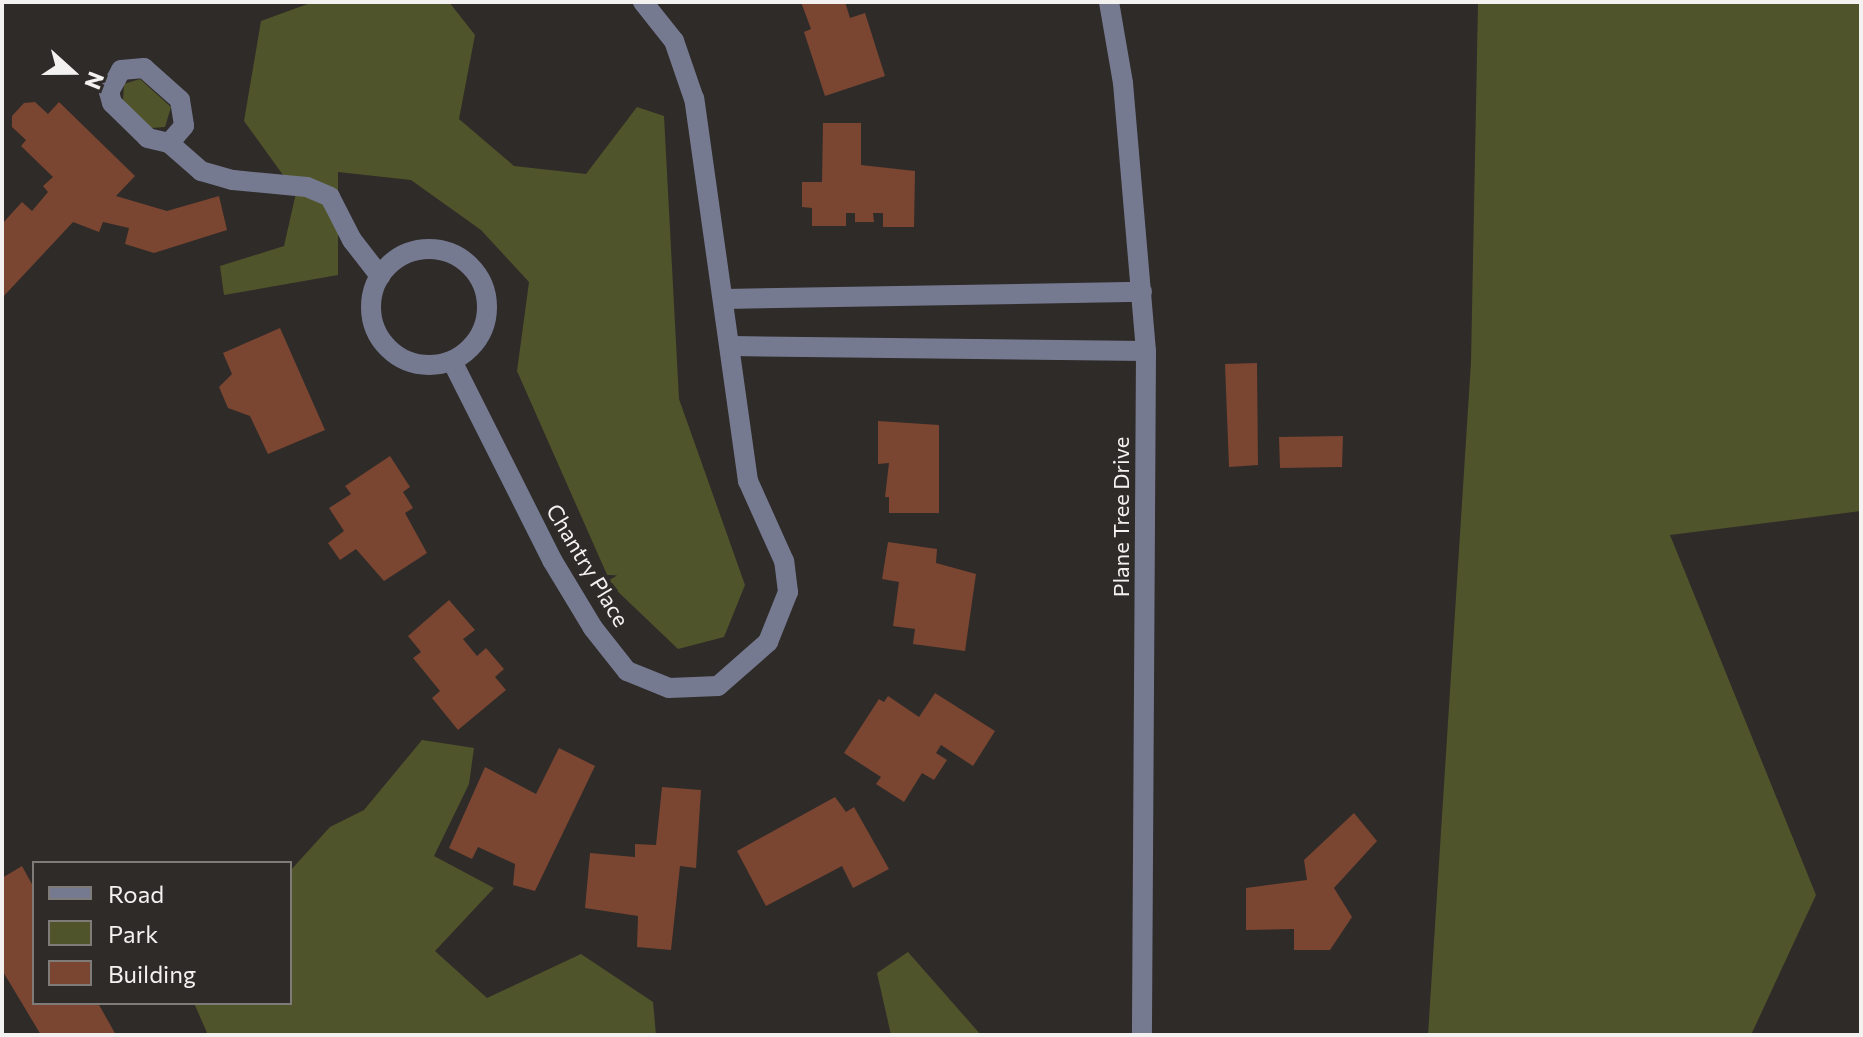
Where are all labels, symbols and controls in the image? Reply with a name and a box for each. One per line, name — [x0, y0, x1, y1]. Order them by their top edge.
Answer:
north arrow — [32, 32, 112, 112]
text: N — [79, 68, 110, 93]
street label: Plane Tree Drive — [1108, 437, 1134, 597]
street label: Chantry Place — [541, 499, 635, 631]
legend — [32, 861, 292, 1005]
text: Road — [108, 879, 164, 908]
text: Park — [108, 919, 158, 948]
text: Building — [108, 959, 196, 988]

